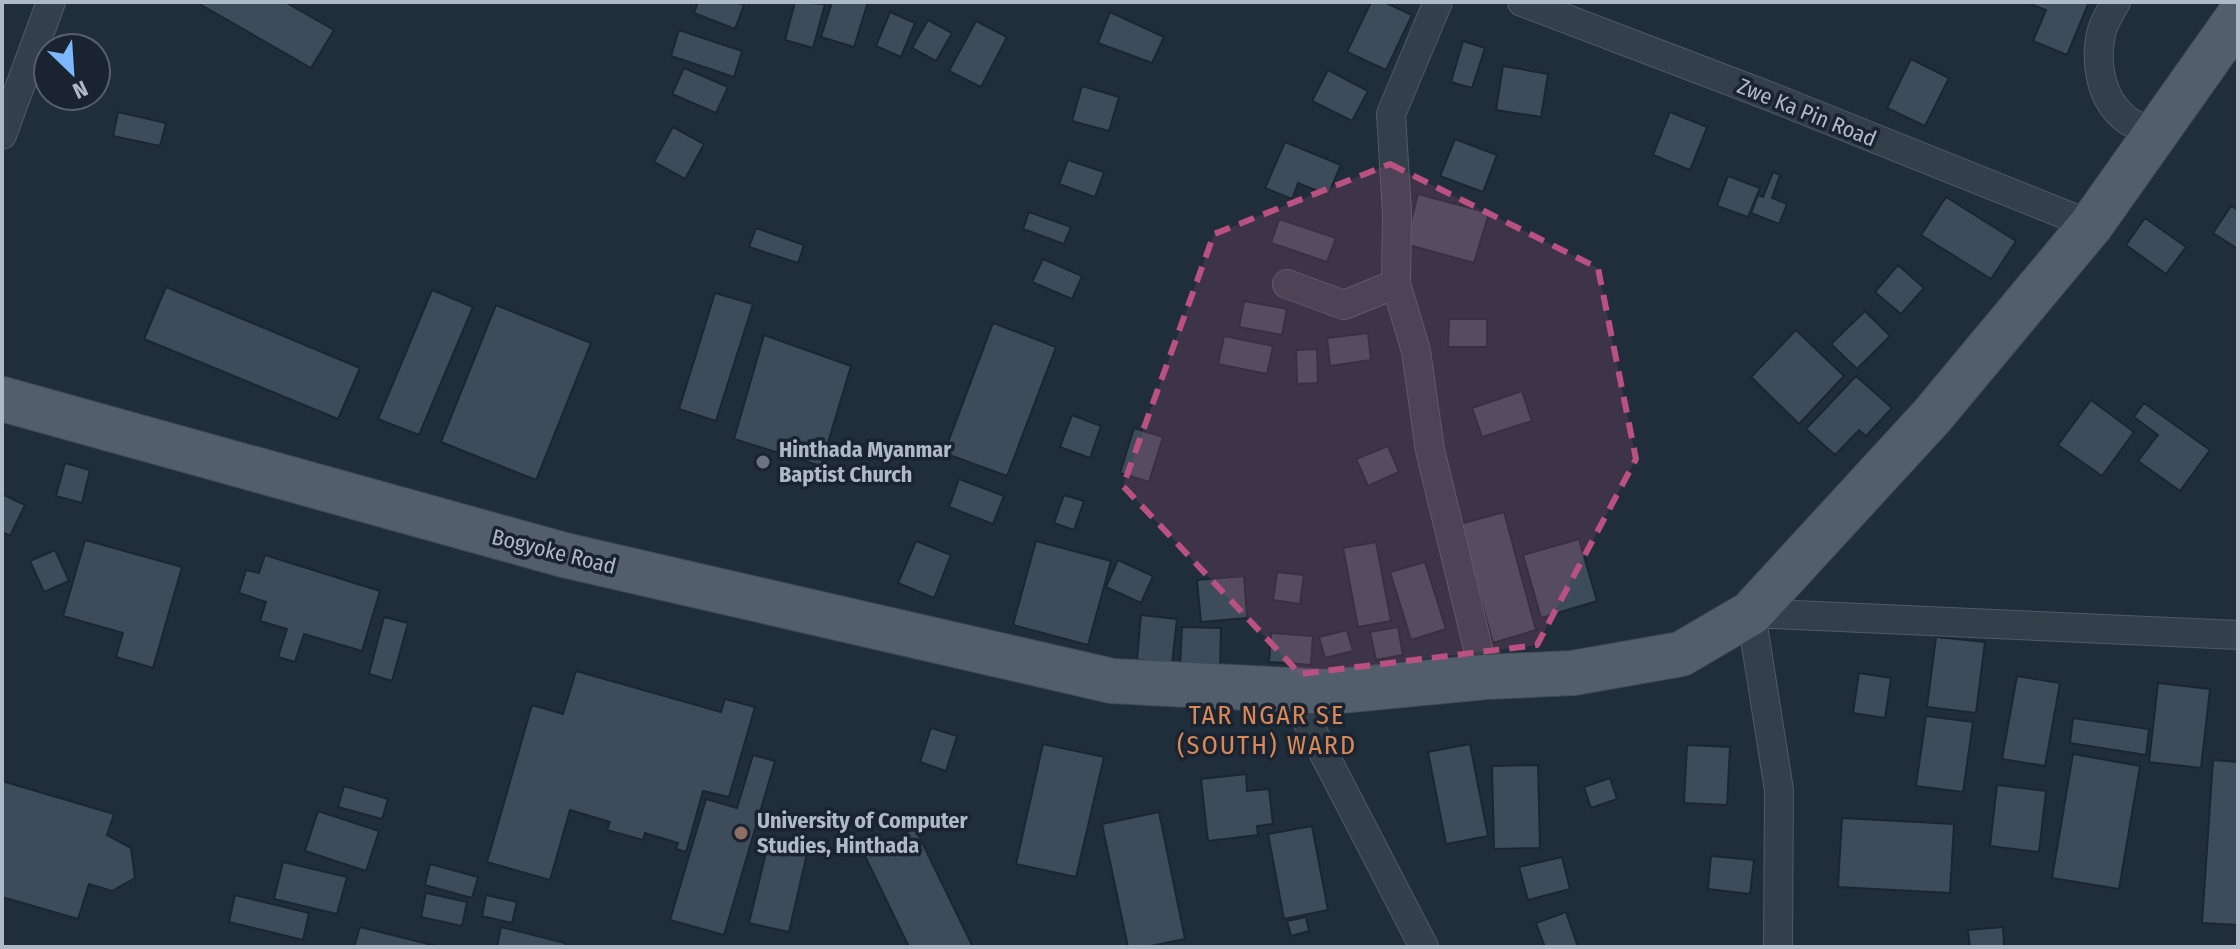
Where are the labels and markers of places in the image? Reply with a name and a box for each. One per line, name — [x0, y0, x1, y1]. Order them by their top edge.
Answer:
place label: Hinthada Myanmar Baptist Church — [779, 436, 952, 488]
marker: Hinthada Myanmar Baptist Church — [754, 453, 772, 471]
place label: University of Computer Studies, Hinthada — [757, 807, 968, 859]
marker: University of Computer Studies, Hinthada — [732, 824, 750, 842]

